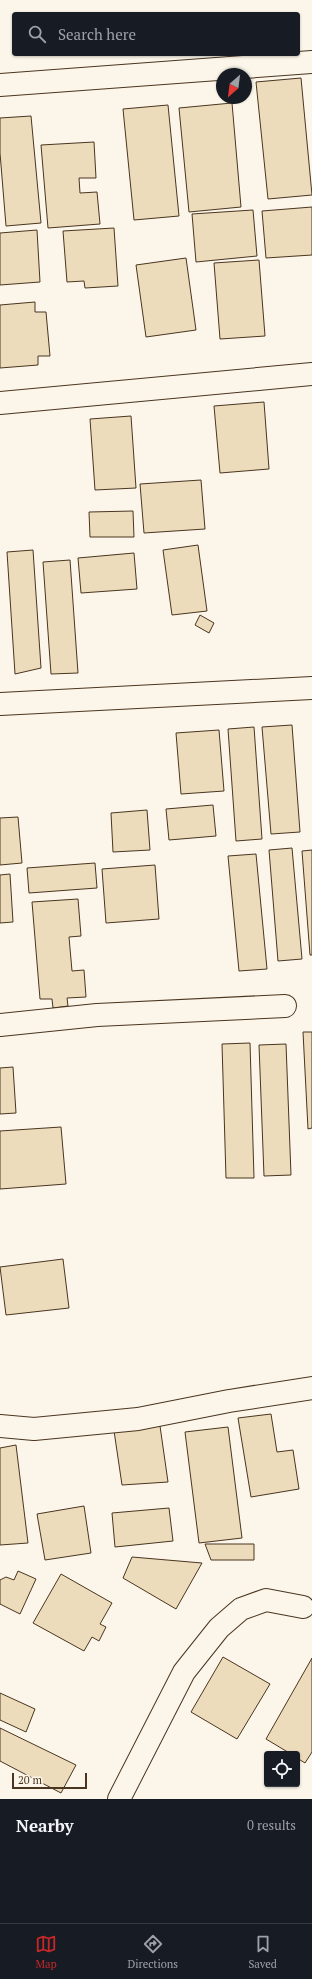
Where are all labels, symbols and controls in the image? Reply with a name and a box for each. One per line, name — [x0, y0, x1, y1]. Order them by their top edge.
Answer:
search box — [12, 12, 300, 56]
icon: search — [26, 23, 48, 45]
text: Search here — [58, 24, 136, 44]
north arrow — [216, 68, 252, 104]
map controls — [264, 1751, 300, 1787]
button: locate — [264, 1751, 300, 1787]
scale bar — [12, 1771, 87, 1790]
text: 20 m — [18, 1773, 42, 1787]
text: Nearby — [16, 1814, 74, 1837]
text: 0 results — [247, 1816, 296, 1834]
tab: Map — [35, 1933, 57, 1971]
tab: Directions — [127, 1933, 178, 1971]
tab: Saved — [248, 1933, 277, 1971]

